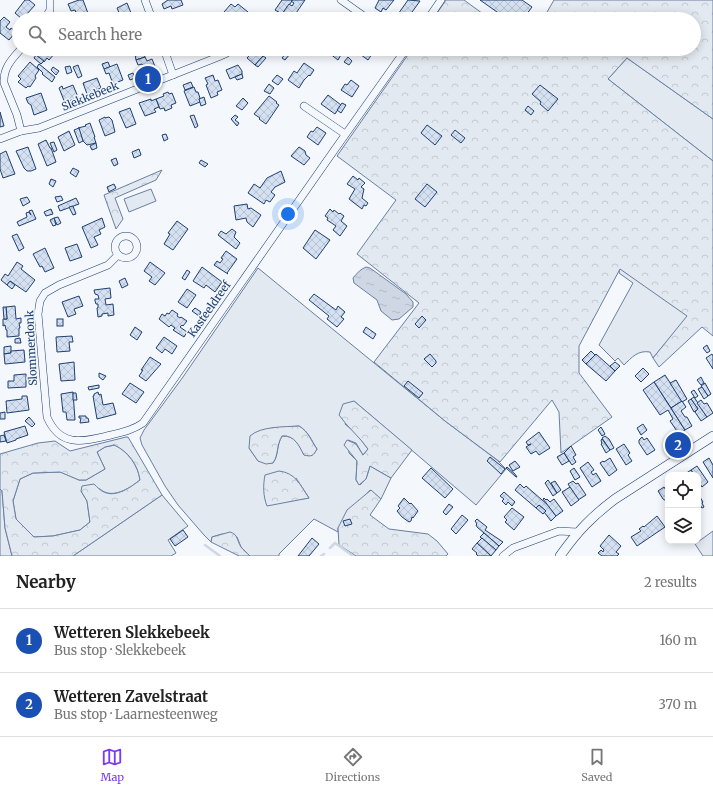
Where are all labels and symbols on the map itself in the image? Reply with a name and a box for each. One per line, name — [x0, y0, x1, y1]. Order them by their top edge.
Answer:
pin: 1 — [135, 64, 161, 94]
street label: Slekkebeek — [59, 78, 121, 114]
your location — [278, 204, 298, 224]
street label: Kasteeldreef — [184, 277, 234, 340]
street label: Slommerdonk — [22, 310, 40, 386]
pin: 2 — [665, 430, 691, 460]

